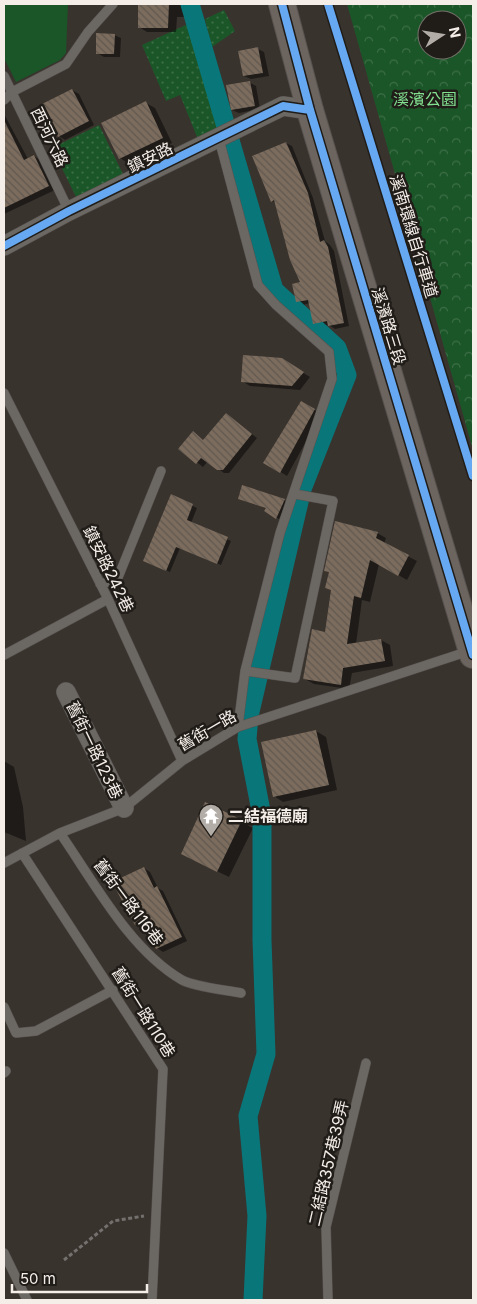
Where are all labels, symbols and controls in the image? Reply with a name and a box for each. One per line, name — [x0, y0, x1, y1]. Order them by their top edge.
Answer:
north arrow — [417, 10, 467, 60]
text: N — [446, 25, 465, 39]
park label: 溪濱公園 — [393, 89, 457, 109]
street label: 西河六路 — [27, 104, 73, 170]
street label: 鎮安路 — [124, 137, 176, 177]
street label: 溪南環線自行車道 — [386, 172, 442, 300]
street label: 溪濱路三段 — [368, 285, 410, 367]
street label: 鎮安路242巷 — [79, 523, 139, 615]
street label: 舊街一路123巷 — [63, 698, 127, 802]
street label: 舊街一路 — [174, 705, 240, 755]
temple icon: 二結福德廟 — [198, 803, 224, 837]
place label: 二結福德廟 — [228, 806, 308, 826]
street label: 舊街一路116巷 — [90, 855, 168, 949]
street label: 舊街一路110巷 — [108, 963, 180, 1061]
street label: 二結路357巷39弄 — [304, 1098, 352, 1228]
scale bar — [12, 1262, 148, 1294]
text: 50 m — [20, 1269, 56, 1288]

